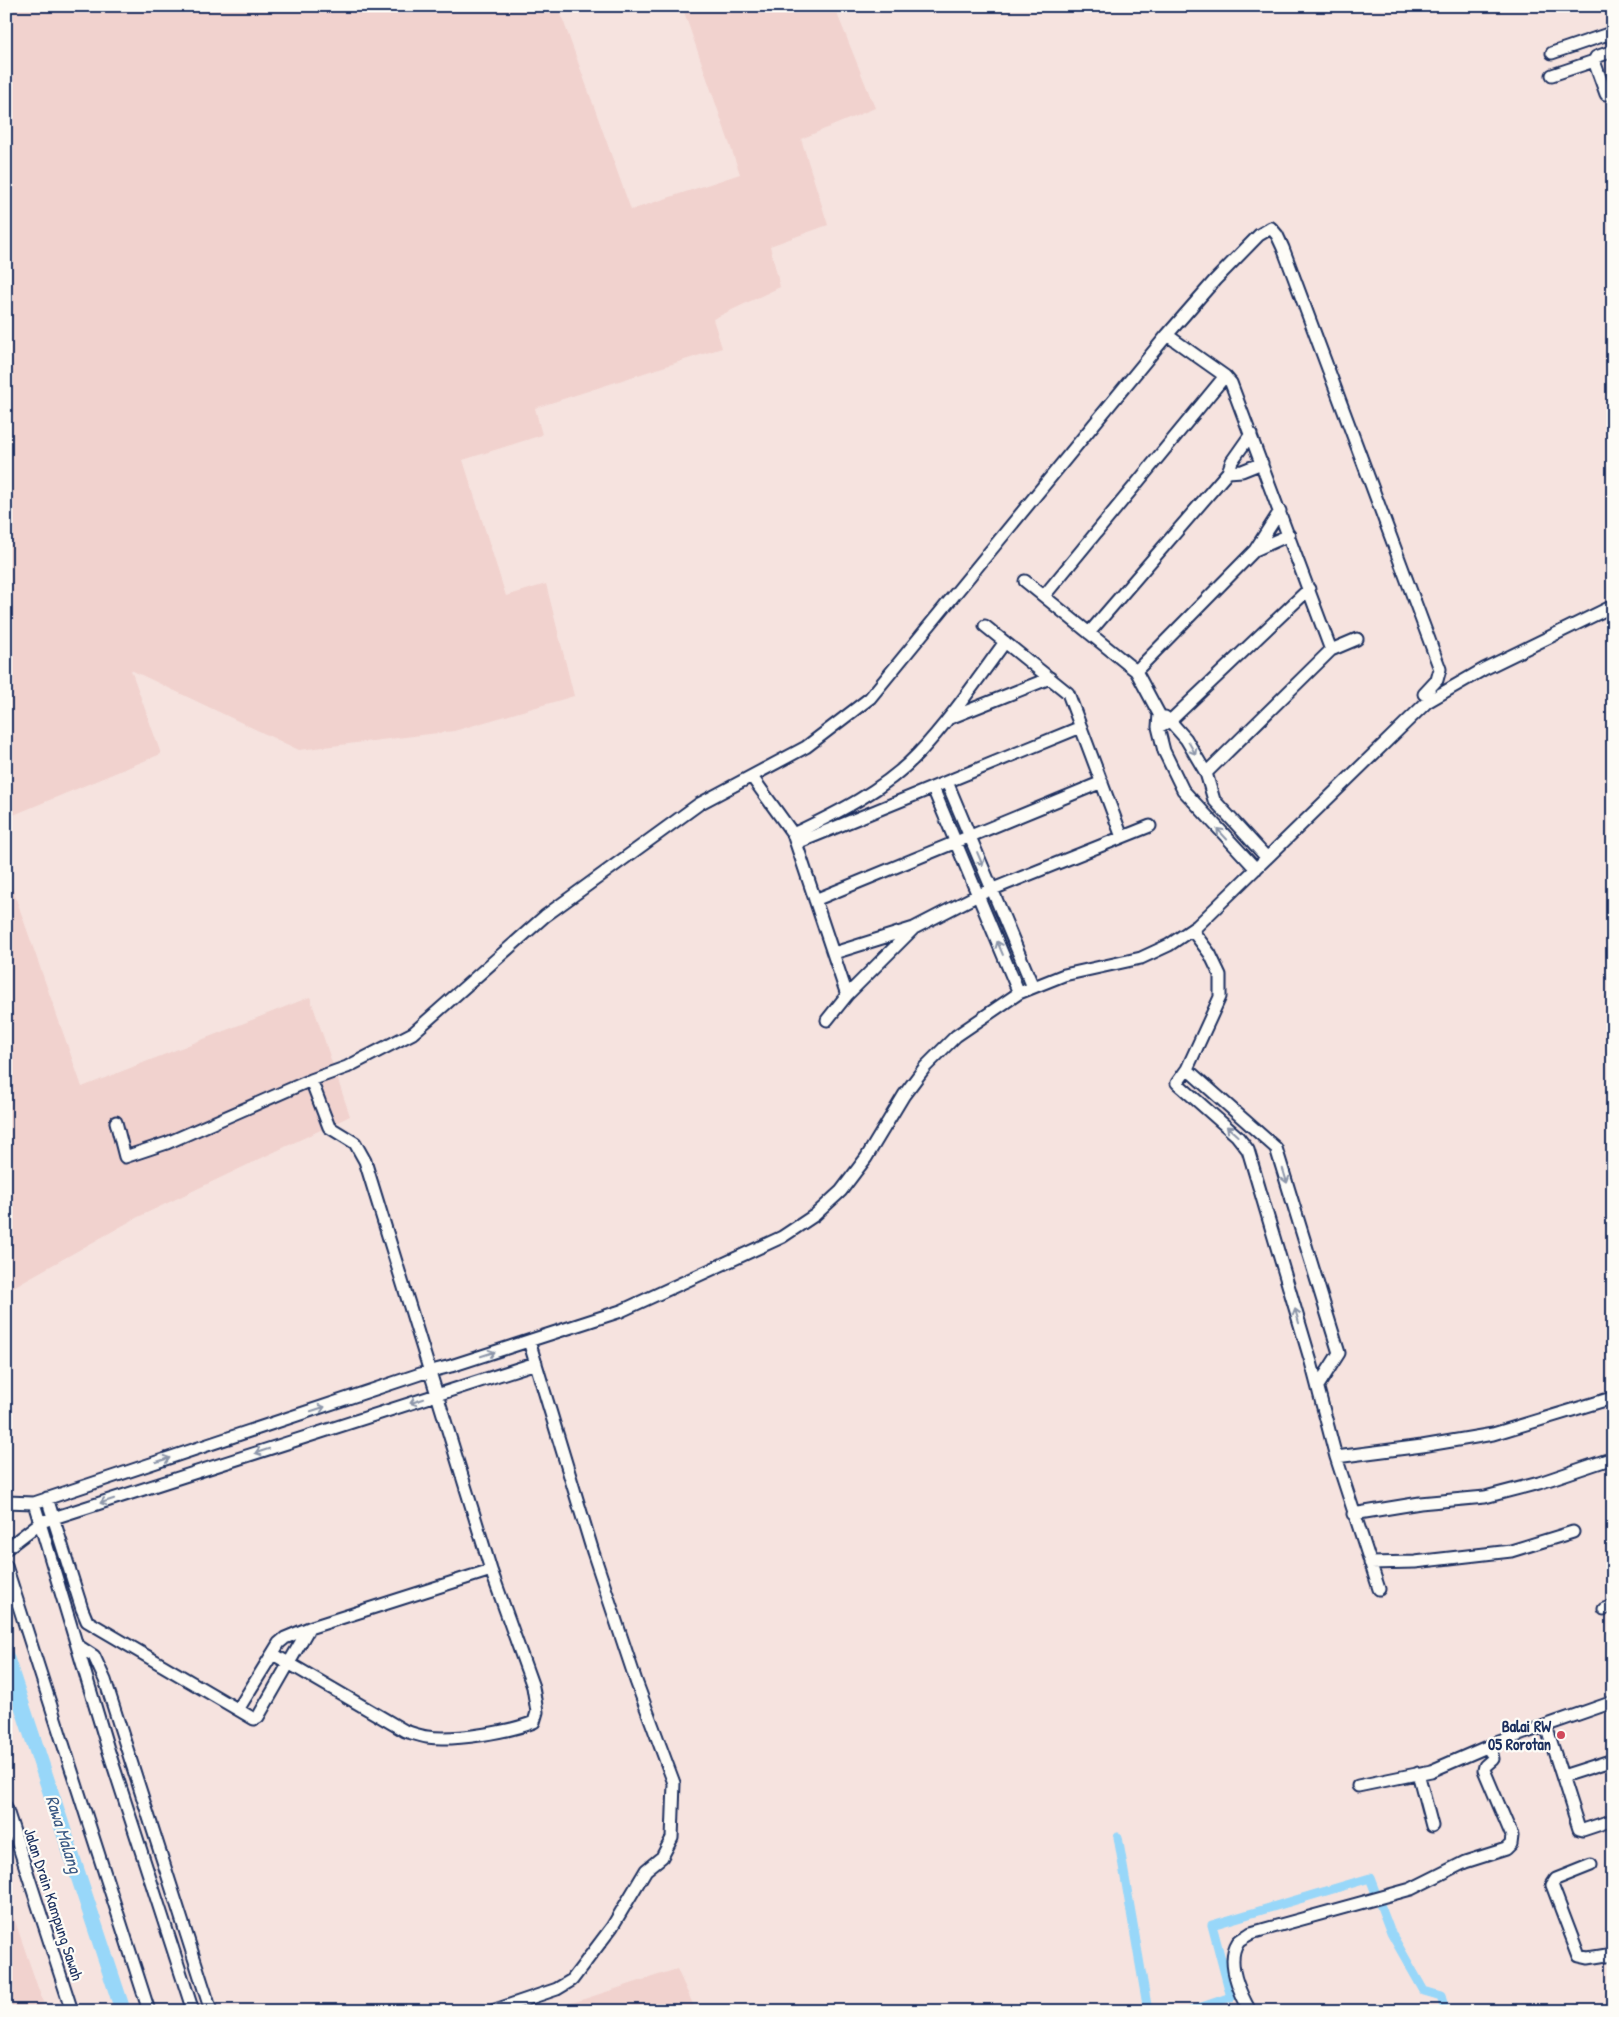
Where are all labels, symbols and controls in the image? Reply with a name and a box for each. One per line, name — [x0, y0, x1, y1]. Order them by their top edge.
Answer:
one-way arrow — [1187, 741, 1197, 755]
one-way arrow — [1216, 827, 1228, 840]
one-way arrow — [975, 851, 985, 866]
one-way arrow — [995, 941, 1004, 956]
one-way arrow — [1226, 1125, 1238, 1137]
one-way arrow — [1280, 1167, 1290, 1183]
one-way arrow — [1292, 1308, 1302, 1324]
one-way arrow — [480, 1349, 495, 1358]
one-way arrow — [409, 1397, 425, 1407]
one-way arrow — [309, 1403, 325, 1413]
one-way arrow — [255, 1447, 270, 1456]
one-way arrow — [155, 1454, 171, 1464]
one-way arrow — [100, 1497, 116, 1506]
place label: Balai RW 05 Rorotan — [1488, 1715, 1551, 1755]
marker: Balai RW 05 Rorotan — [1555, 1729, 1567, 1741]
water label: Rawa Malang — [40, 1792, 89, 1877]
street label: Jalan Drain Kampung Sawah — [19, 1825, 89, 1983]

